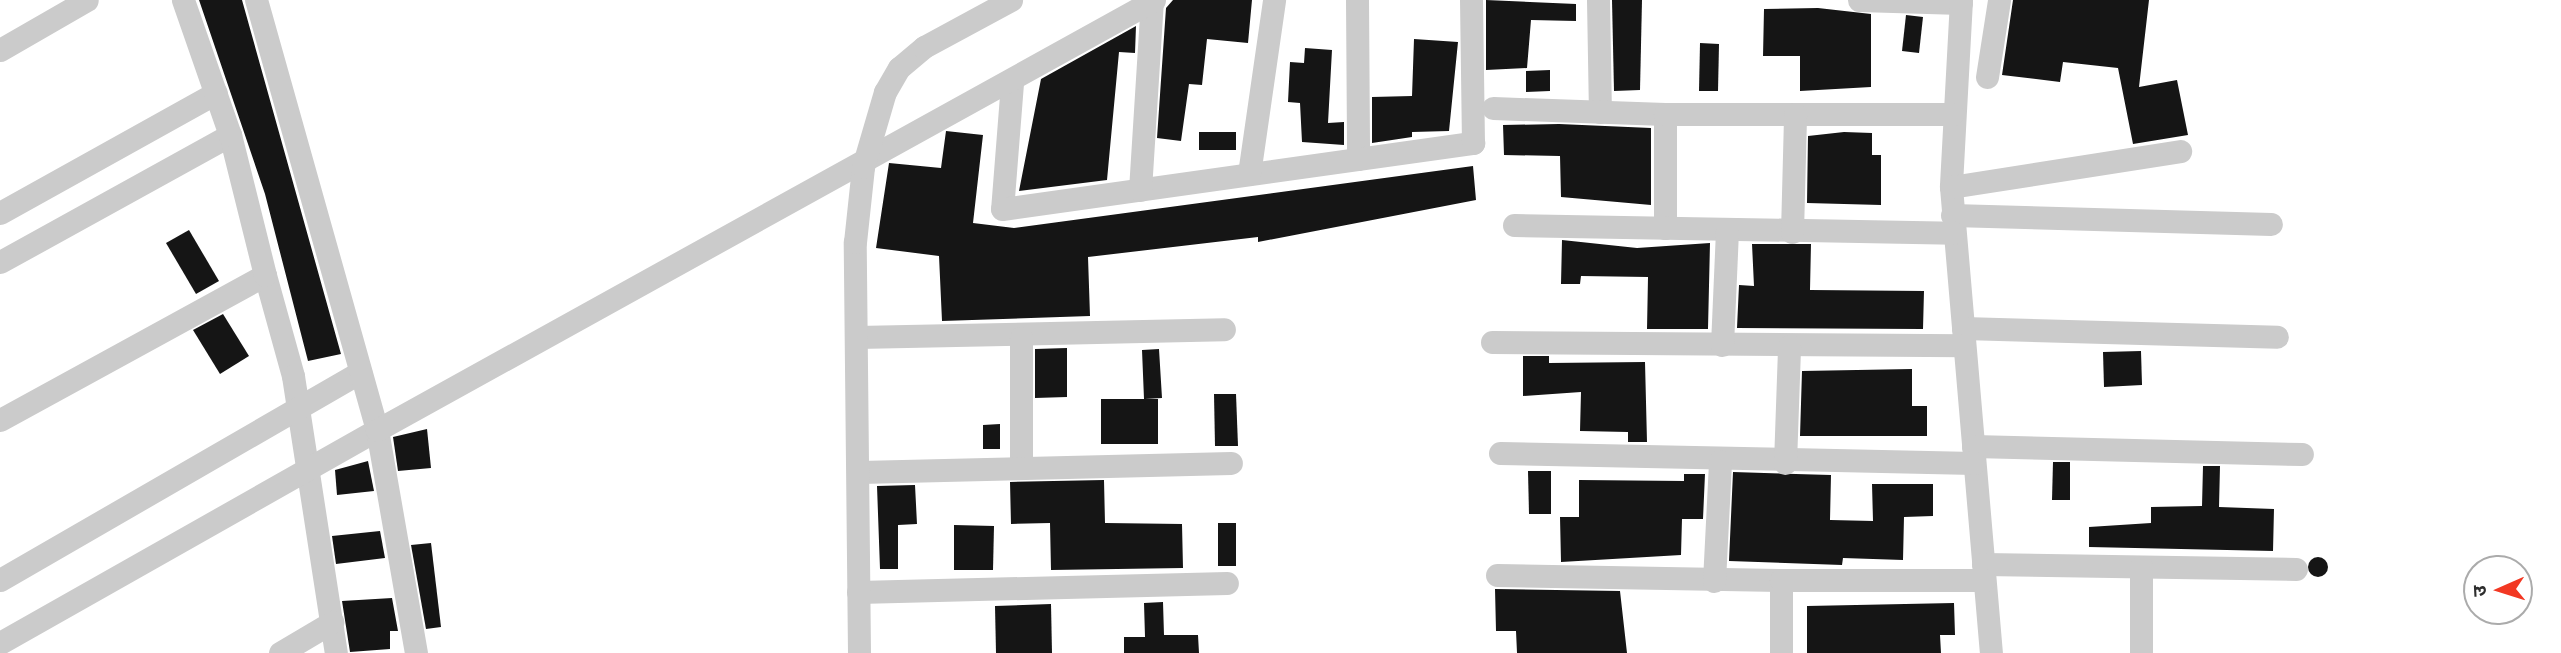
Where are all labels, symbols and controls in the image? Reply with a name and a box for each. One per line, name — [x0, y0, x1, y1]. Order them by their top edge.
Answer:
north arrow — [2463, 555, 2533, 625]
text: उ — [2464, 585, 2493, 597]

